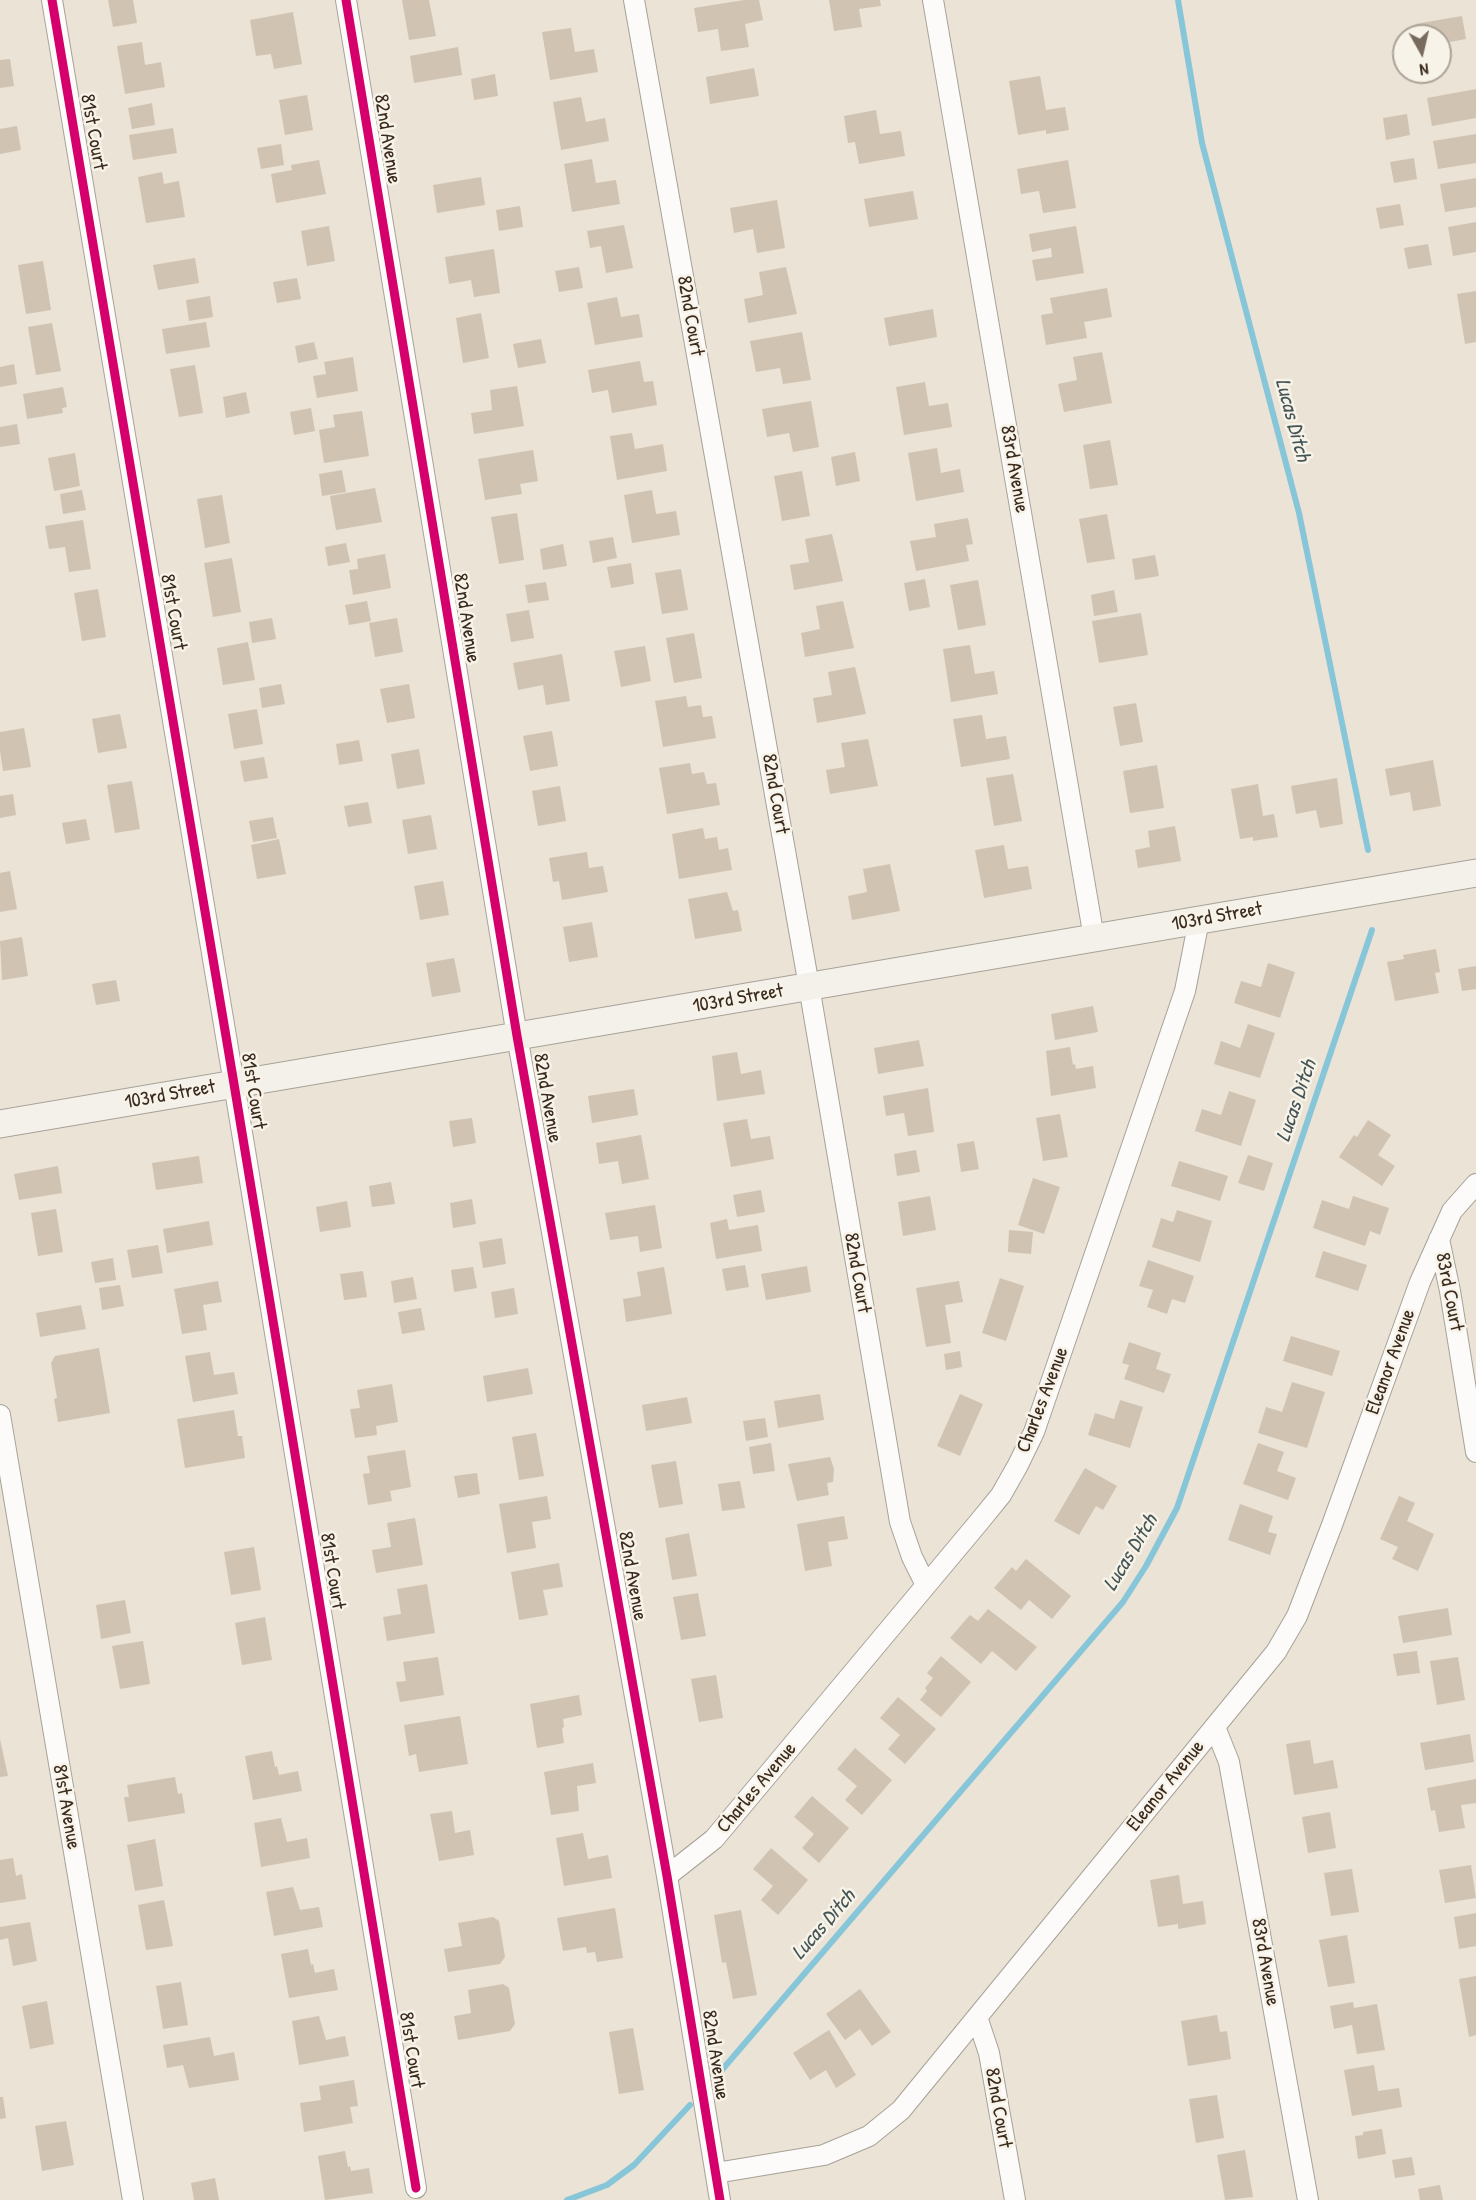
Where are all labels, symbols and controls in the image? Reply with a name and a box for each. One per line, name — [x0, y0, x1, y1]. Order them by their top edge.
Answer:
north arrow — [1392, 24, 1452, 84]
text: N — [1418, 58, 1430, 81]
street label: 81st Court — [75, 92, 111, 172]
street label: 82nd Avenue — [368, 93, 406, 185]
street label: 82nd Court — [671, 274, 709, 358]
water label: Lucas Ditch — [1269, 376, 1315, 464]
street label: 83rd Avenue — [995, 423, 1033, 515]
street label: 81st Court — [155, 572, 191, 652]
street label: 82nd Avenue — [447, 572, 485, 664]
street label: 82nd Court — [756, 752, 794, 836]
street label: 103rd Street — [1170, 897, 1264, 937]
street label: 103rd Street — [691, 979, 785, 1019]
street label: 81st Court — [235, 1051, 271, 1131]
street label: 82nd Avenue — [527, 1052, 567, 1144]
water label: Lucas Ditch — [1271, 1057, 1323, 1145]
street label: 103rd Street — [123, 1075, 217, 1115]
street label: 82nd Court — [838, 1231, 876, 1315]
street label: 83rd Court — [1430, 1251, 1468, 1333]
street label: Eleanor Avenue — [1361, 1306, 1421, 1418]
street label: Charles Avenue — [1012, 1344, 1074, 1456]
water label: Lucas Ditch — [1098, 1510, 1164, 1596]
street label: 82nd Avenue — [612, 1530, 652, 1622]
street label: 81st Court — [314, 1531, 350, 1611]
street label: Eleanor Avenue — [1122, 1736, 1210, 1836]
street label: Charles Avenue — [712, 1738, 802, 1838]
street label: 81st Avenue — [47, 1763, 85, 1851]
water label: Lucas Ditch — [787, 1885, 861, 1965]
street label: 83rd Avenue — [1246, 1916, 1284, 2008]
street label: 82nd Avenue — [696, 2009, 734, 2101]
street label: 81st Court — [393, 2010, 429, 2090]
street label: 82nd Court — [979, 2066, 1017, 2150]

